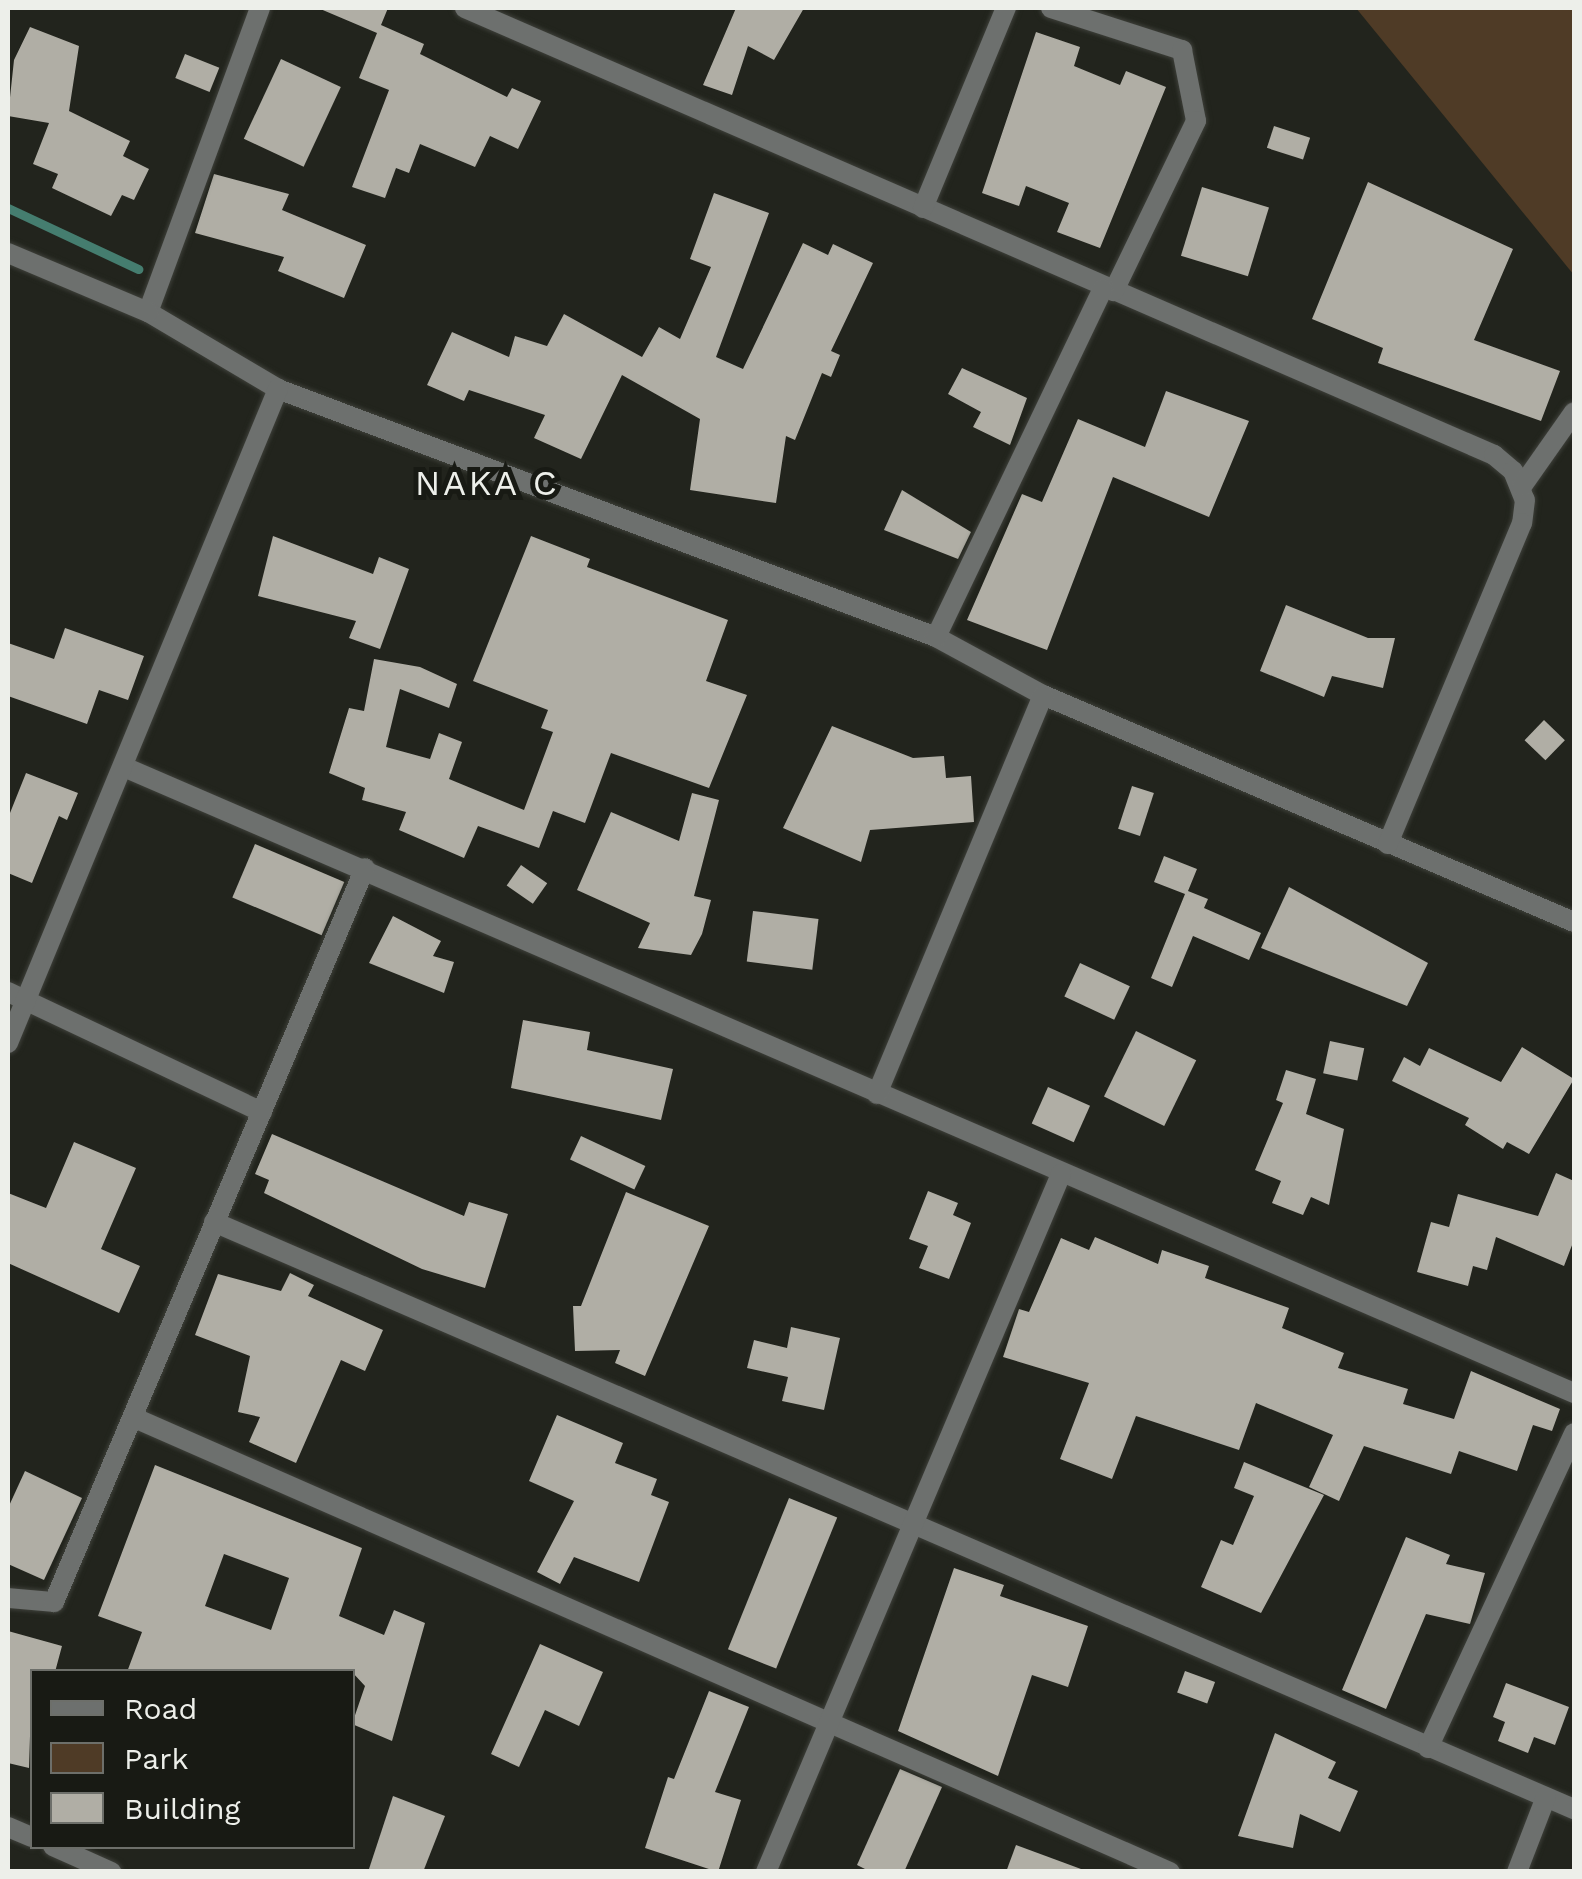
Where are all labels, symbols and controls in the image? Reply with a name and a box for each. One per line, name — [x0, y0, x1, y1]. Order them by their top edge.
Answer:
district label: NAKA C — [414, 462, 560, 504]
legend — [30, 1669, 355, 1849]
text: Road — [124, 1691, 197, 1726]
text: Park — [124, 1741, 189, 1776]
text: Building — [124, 1791, 241, 1826]

